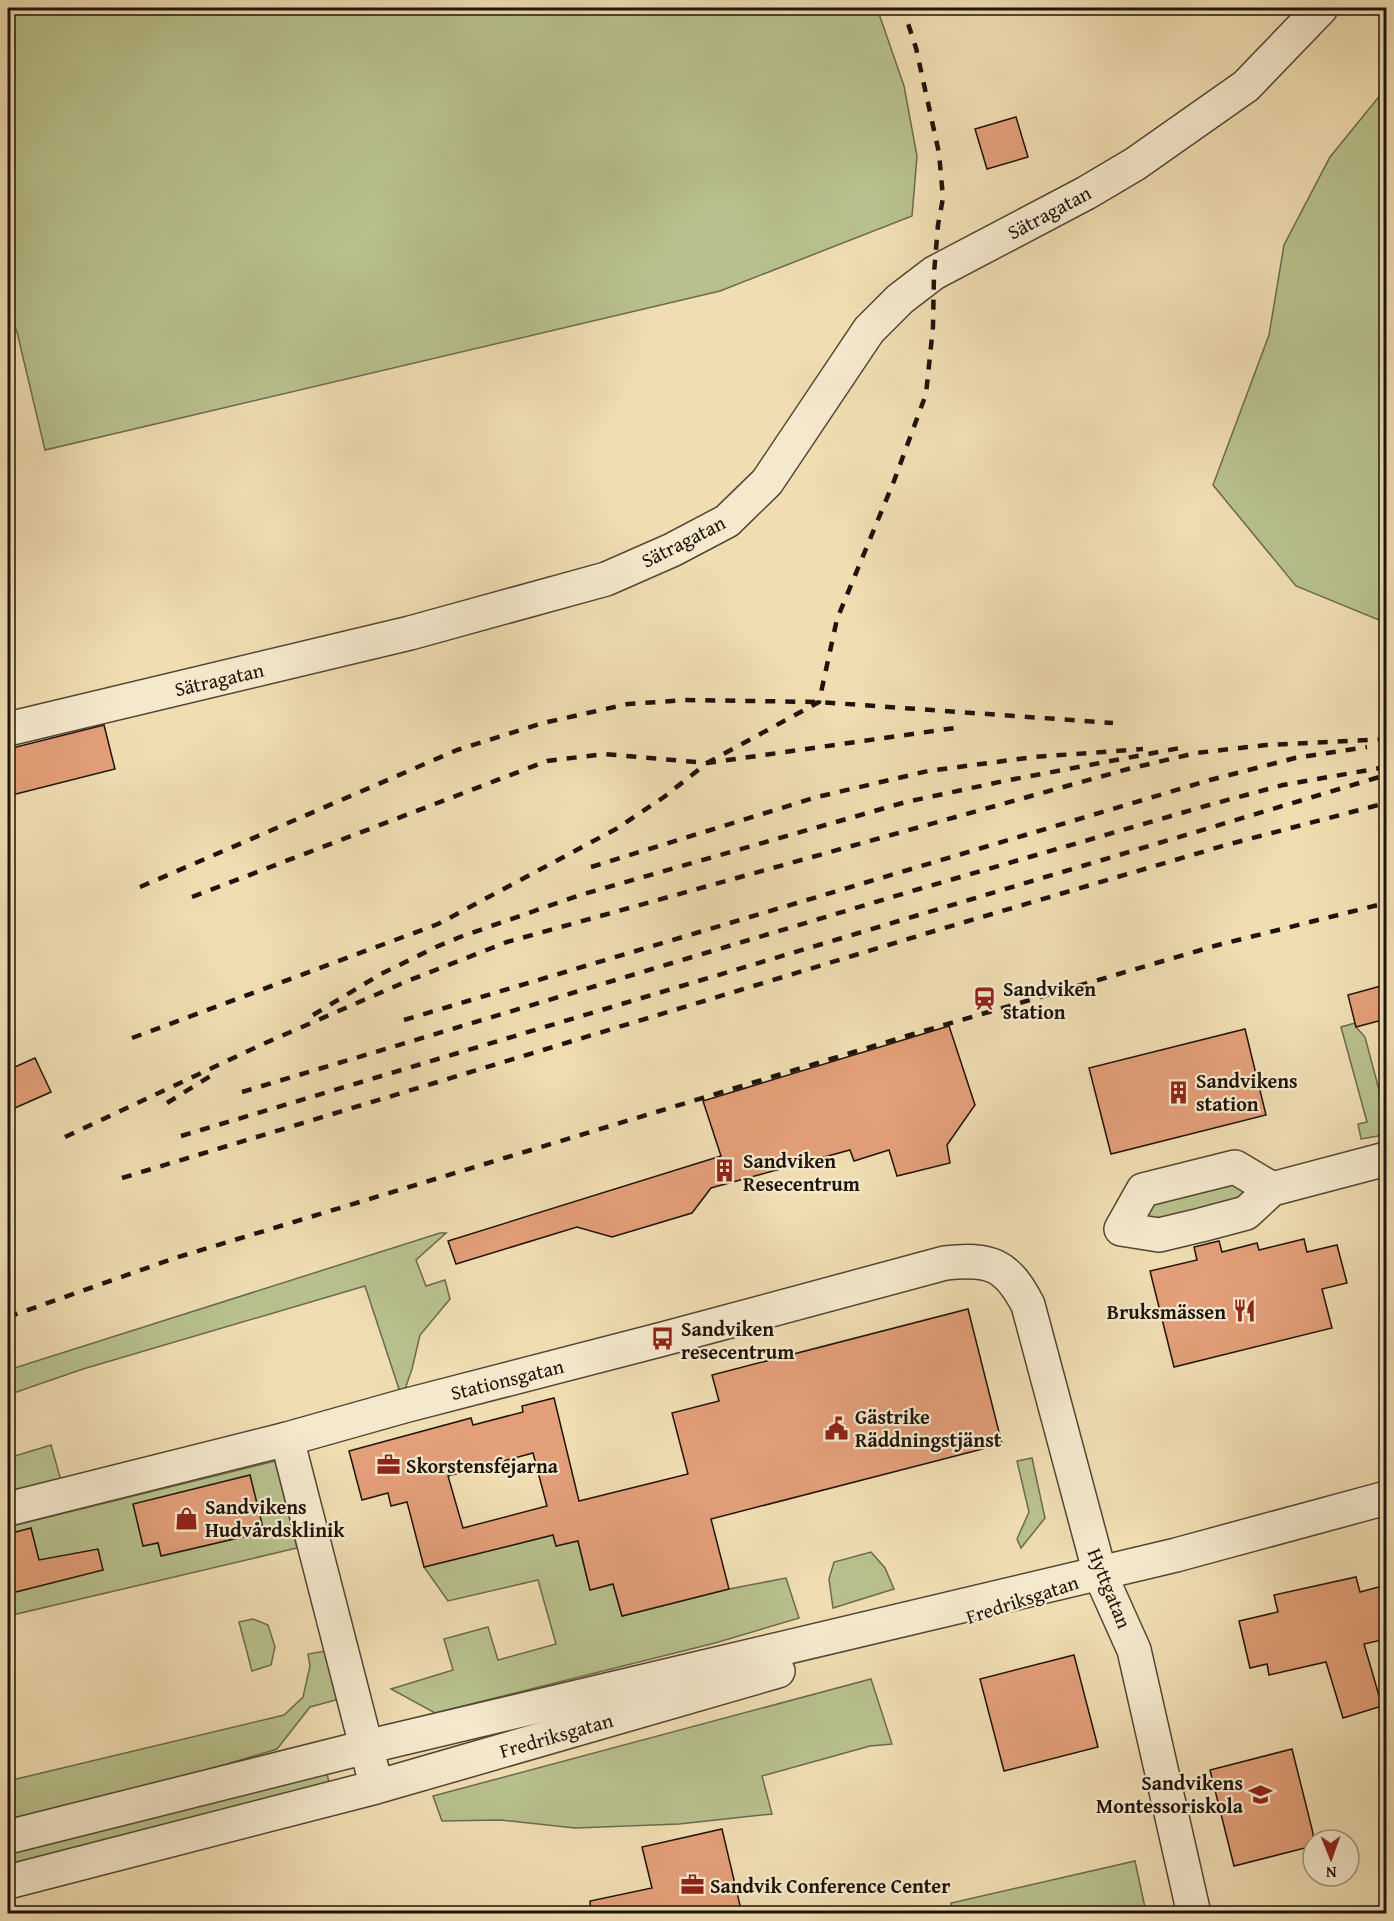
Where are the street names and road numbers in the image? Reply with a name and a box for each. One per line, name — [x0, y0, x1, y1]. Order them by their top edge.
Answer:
street label: Sätragatan — [1002, 178, 1096, 246]
street label: Sätragatan — [636, 507, 730, 575]
street label: Sätragatan — [171, 655, 267, 703]
street label: Stationsgatan — [447, 1351, 567, 1407]
street label: Hyttgatan — [1081, 1543, 1139, 1633]
street label: Fredriksgatan — [962, 1567, 1082, 1631]
street label: Fredriksgatan — [496, 1705, 616, 1765]

